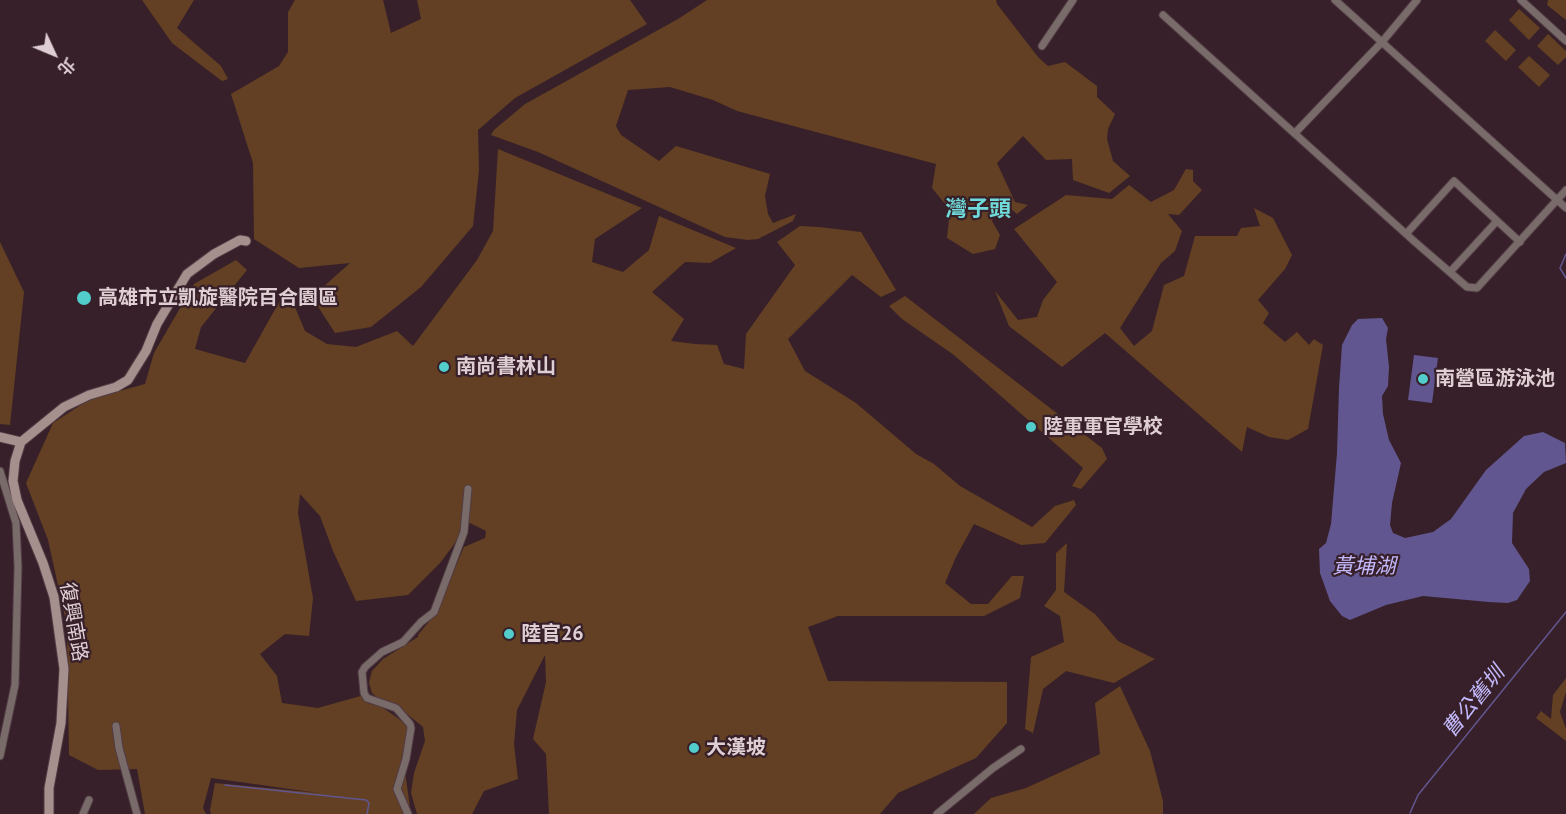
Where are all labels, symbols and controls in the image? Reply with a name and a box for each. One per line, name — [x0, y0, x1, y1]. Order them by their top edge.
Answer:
north arrow — [24, 24, 84, 84]
text: 北 — [54, 54, 80, 79]
district label: 灣子頭 — [945, 197, 1011, 223]
place label: 高雄市立凱旋醫院百合園區 — [98, 286, 338, 310]
marker: 高雄市立凱旋醫院百合園區 — [75, 289, 93, 307]
place label: 南尚書林山 — [456, 355, 556, 379]
marker: 南尚書林山 — [437, 360, 451, 374]
place label: 南營區游泳池 — [1435, 367, 1555, 391]
marker: 南營區游泳池 — [1416, 372, 1430, 386]
place label: 陸軍軍官學校 — [1043, 415, 1163, 439]
marker: 陸軍軍官學校 — [1024, 420, 1038, 434]
water label: 黃埔湖 — [1333, 554, 1395, 580]
street label: 復興南路 — [54, 581, 92, 663]
place label: 陸官26 — [521, 622, 584, 646]
marker: 陸官26 — [502, 627, 516, 641]
water label: 曹公舊圳 — [1438, 661, 1510, 743]
place label: 大漢坡 — [706, 736, 766, 760]
marker: 大漢坡 — [687, 741, 701, 755]

